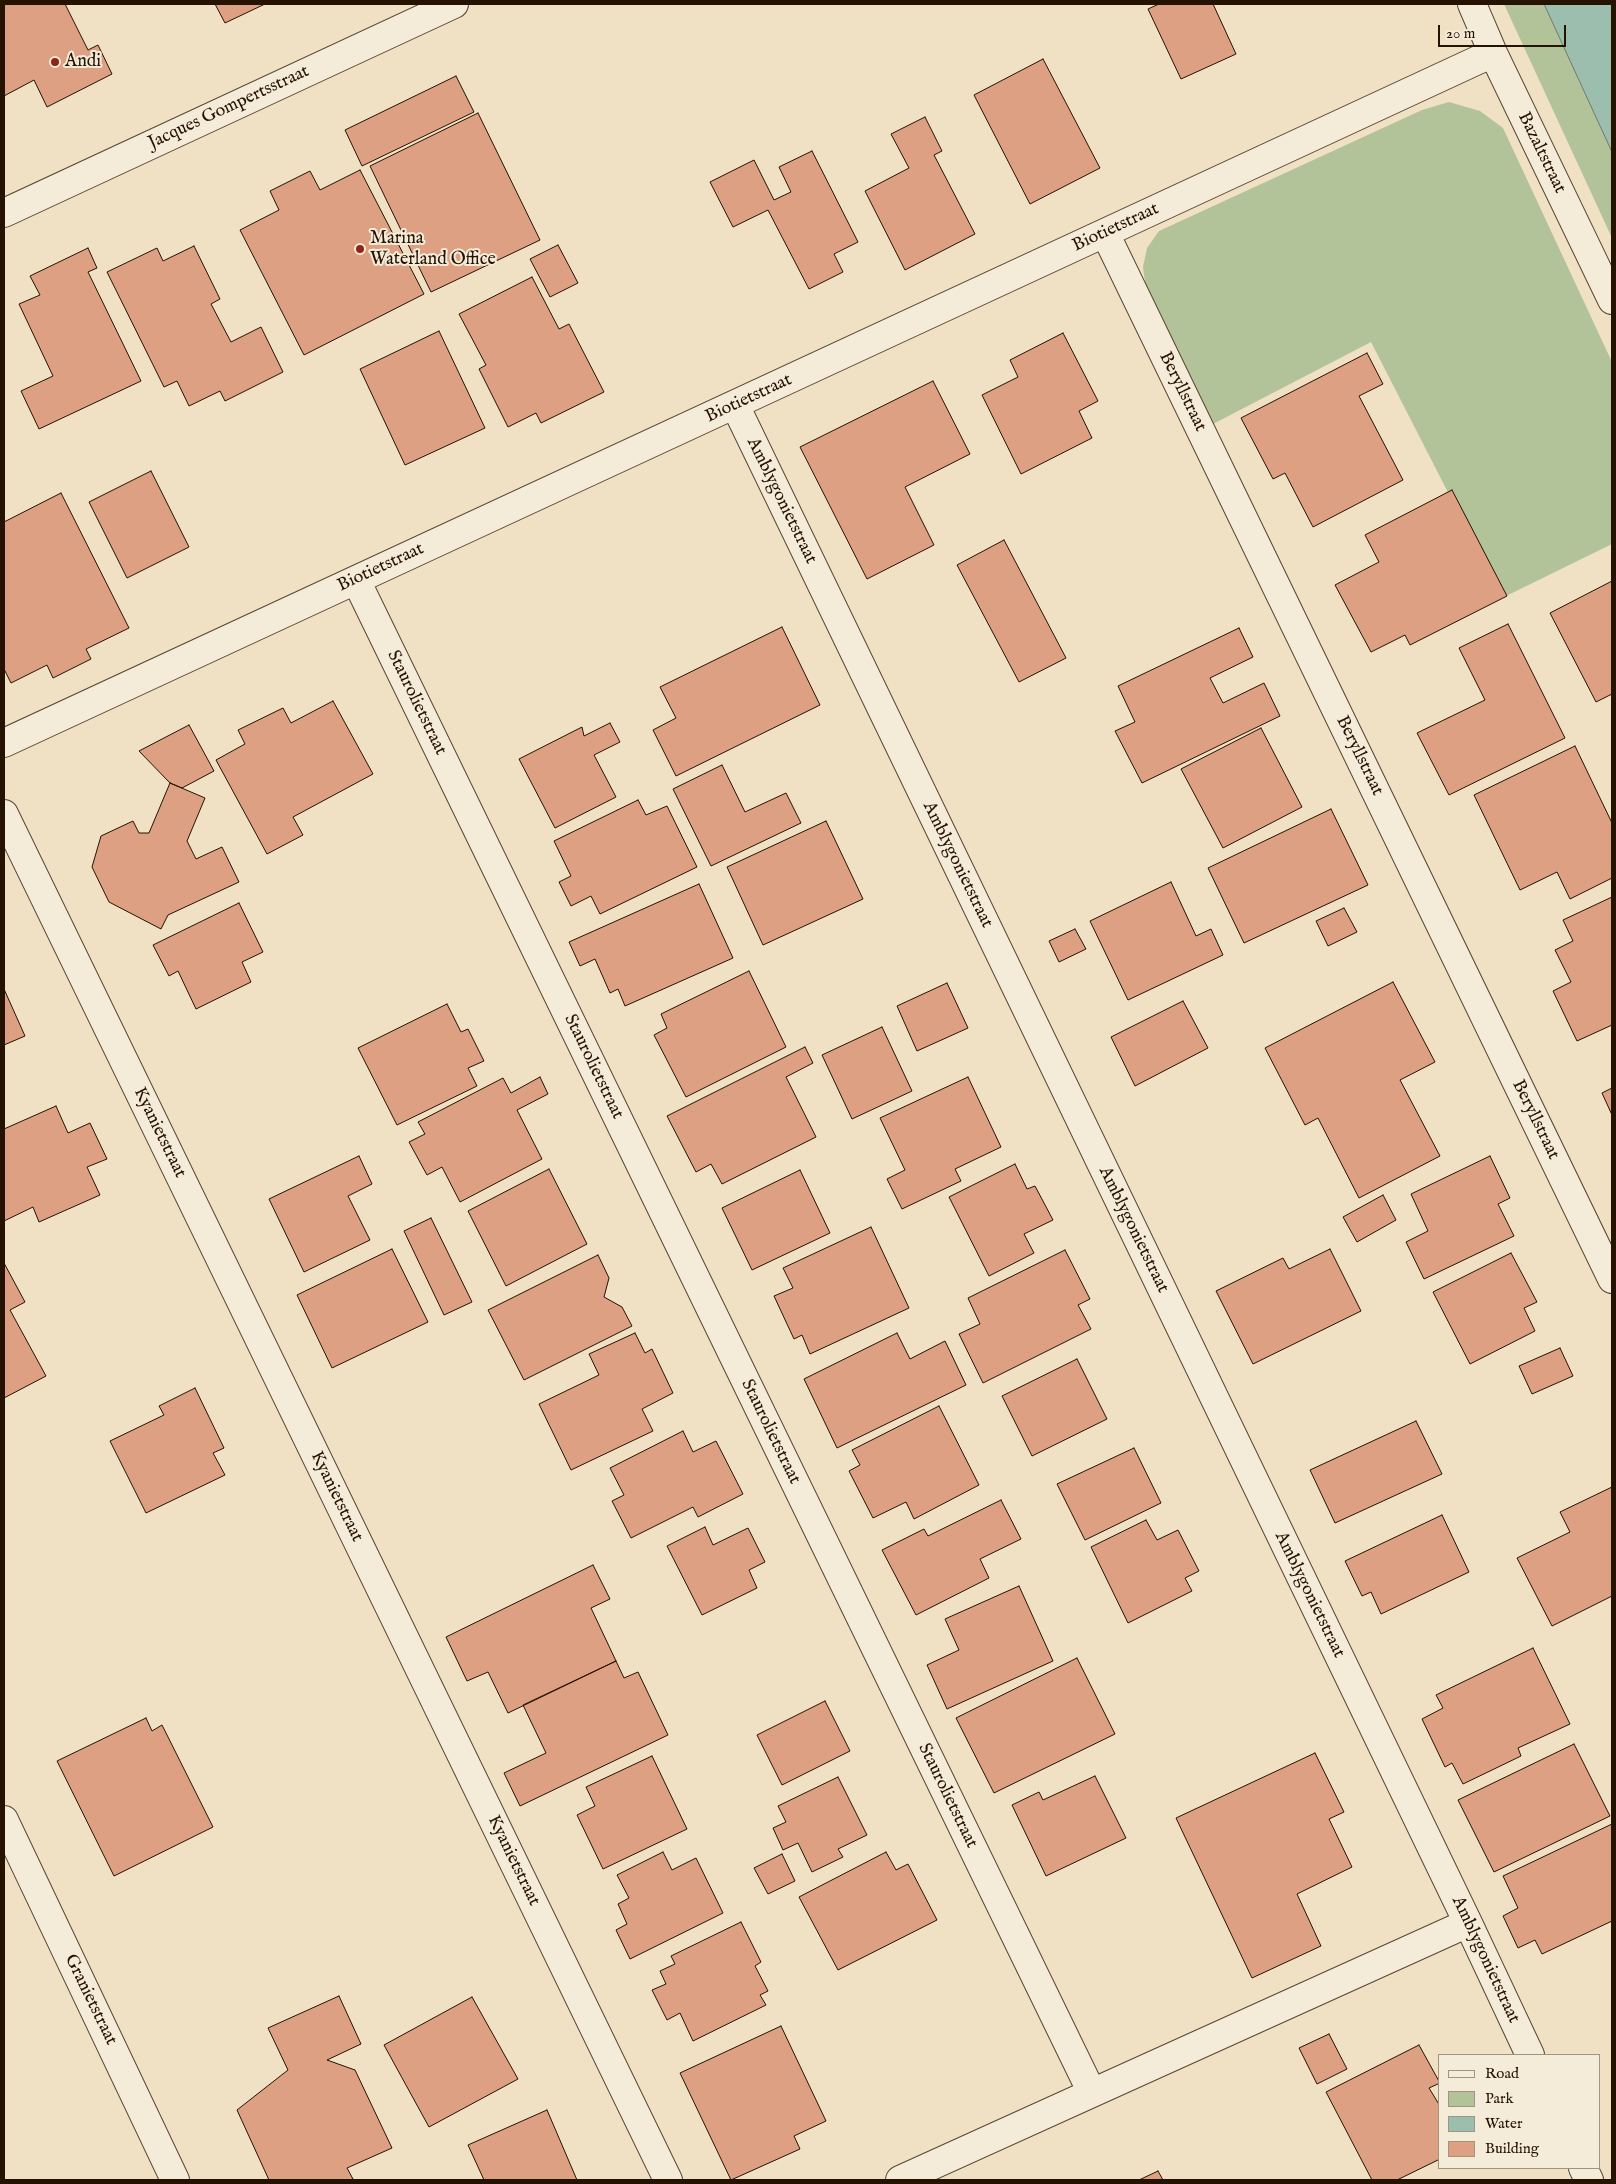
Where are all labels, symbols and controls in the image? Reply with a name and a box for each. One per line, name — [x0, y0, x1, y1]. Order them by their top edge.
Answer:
scale bar — [1441, 15, 1568, 47]
text: 20 m — [1446, 24, 1475, 43]
place label: Andi — [65, 51, 101, 73]
marker: Andi — [49, 56, 61, 68]
street label: Jacques Gompertsstraat — [145, 61, 313, 155]
street label: Bazaltstraat — [1512, 109, 1570, 197]
street label: Biotietstraat — [1070, 199, 1162, 257]
place label: Marina Waterland Office — [370, 228, 496, 270]
marker: Marina Waterland Office — [354, 243, 366, 255]
street label: Beryllstraat — [1153, 349, 1211, 435]
street label: Biotietstraat — [703, 370, 795, 428]
street label: Amblygonietstraat — [741, 434, 821, 568]
street label: Biotietstraat — [335, 539, 427, 597]
street label: Staurolietstraat — [381, 647, 451, 759]
street label: Beryllstraat — [1330, 713, 1388, 799]
street label: Amblygonietstraat — [917, 798, 997, 932]
street label: Staurolietstraat — [558, 1011, 628, 1123]
street label: Beryllstraat — [1506, 1077, 1564, 1163]
street label: Kyanietstraat — [128, 1084, 190, 1182]
street label: Amblygonietstraat — [1093, 1163, 1173, 1297]
street label: Staurolietstraat — [735, 1376, 805, 1488]
street label: Kyanietstraat — [305, 1448, 367, 1546]
street label: Amblygonietstraat — [1269, 1528, 1349, 1662]
street label: Staurolietstraat — [912, 1740, 982, 1852]
street label: Kyanietstraat — [482, 1812, 544, 1910]
street label: Amblygonietstraat — [1446, 1893, 1524, 2027]
street label: Granietstraat — [59, 1951, 121, 2049]
legend — [1438, 2054, 1601, 2169]
text: Road — [1485, 2064, 1519, 2083]
text: Park — [1485, 2089, 1514, 2108]
text: Water — [1485, 2114, 1522, 2133]
text: Building — [1485, 2139, 1539, 2158]

